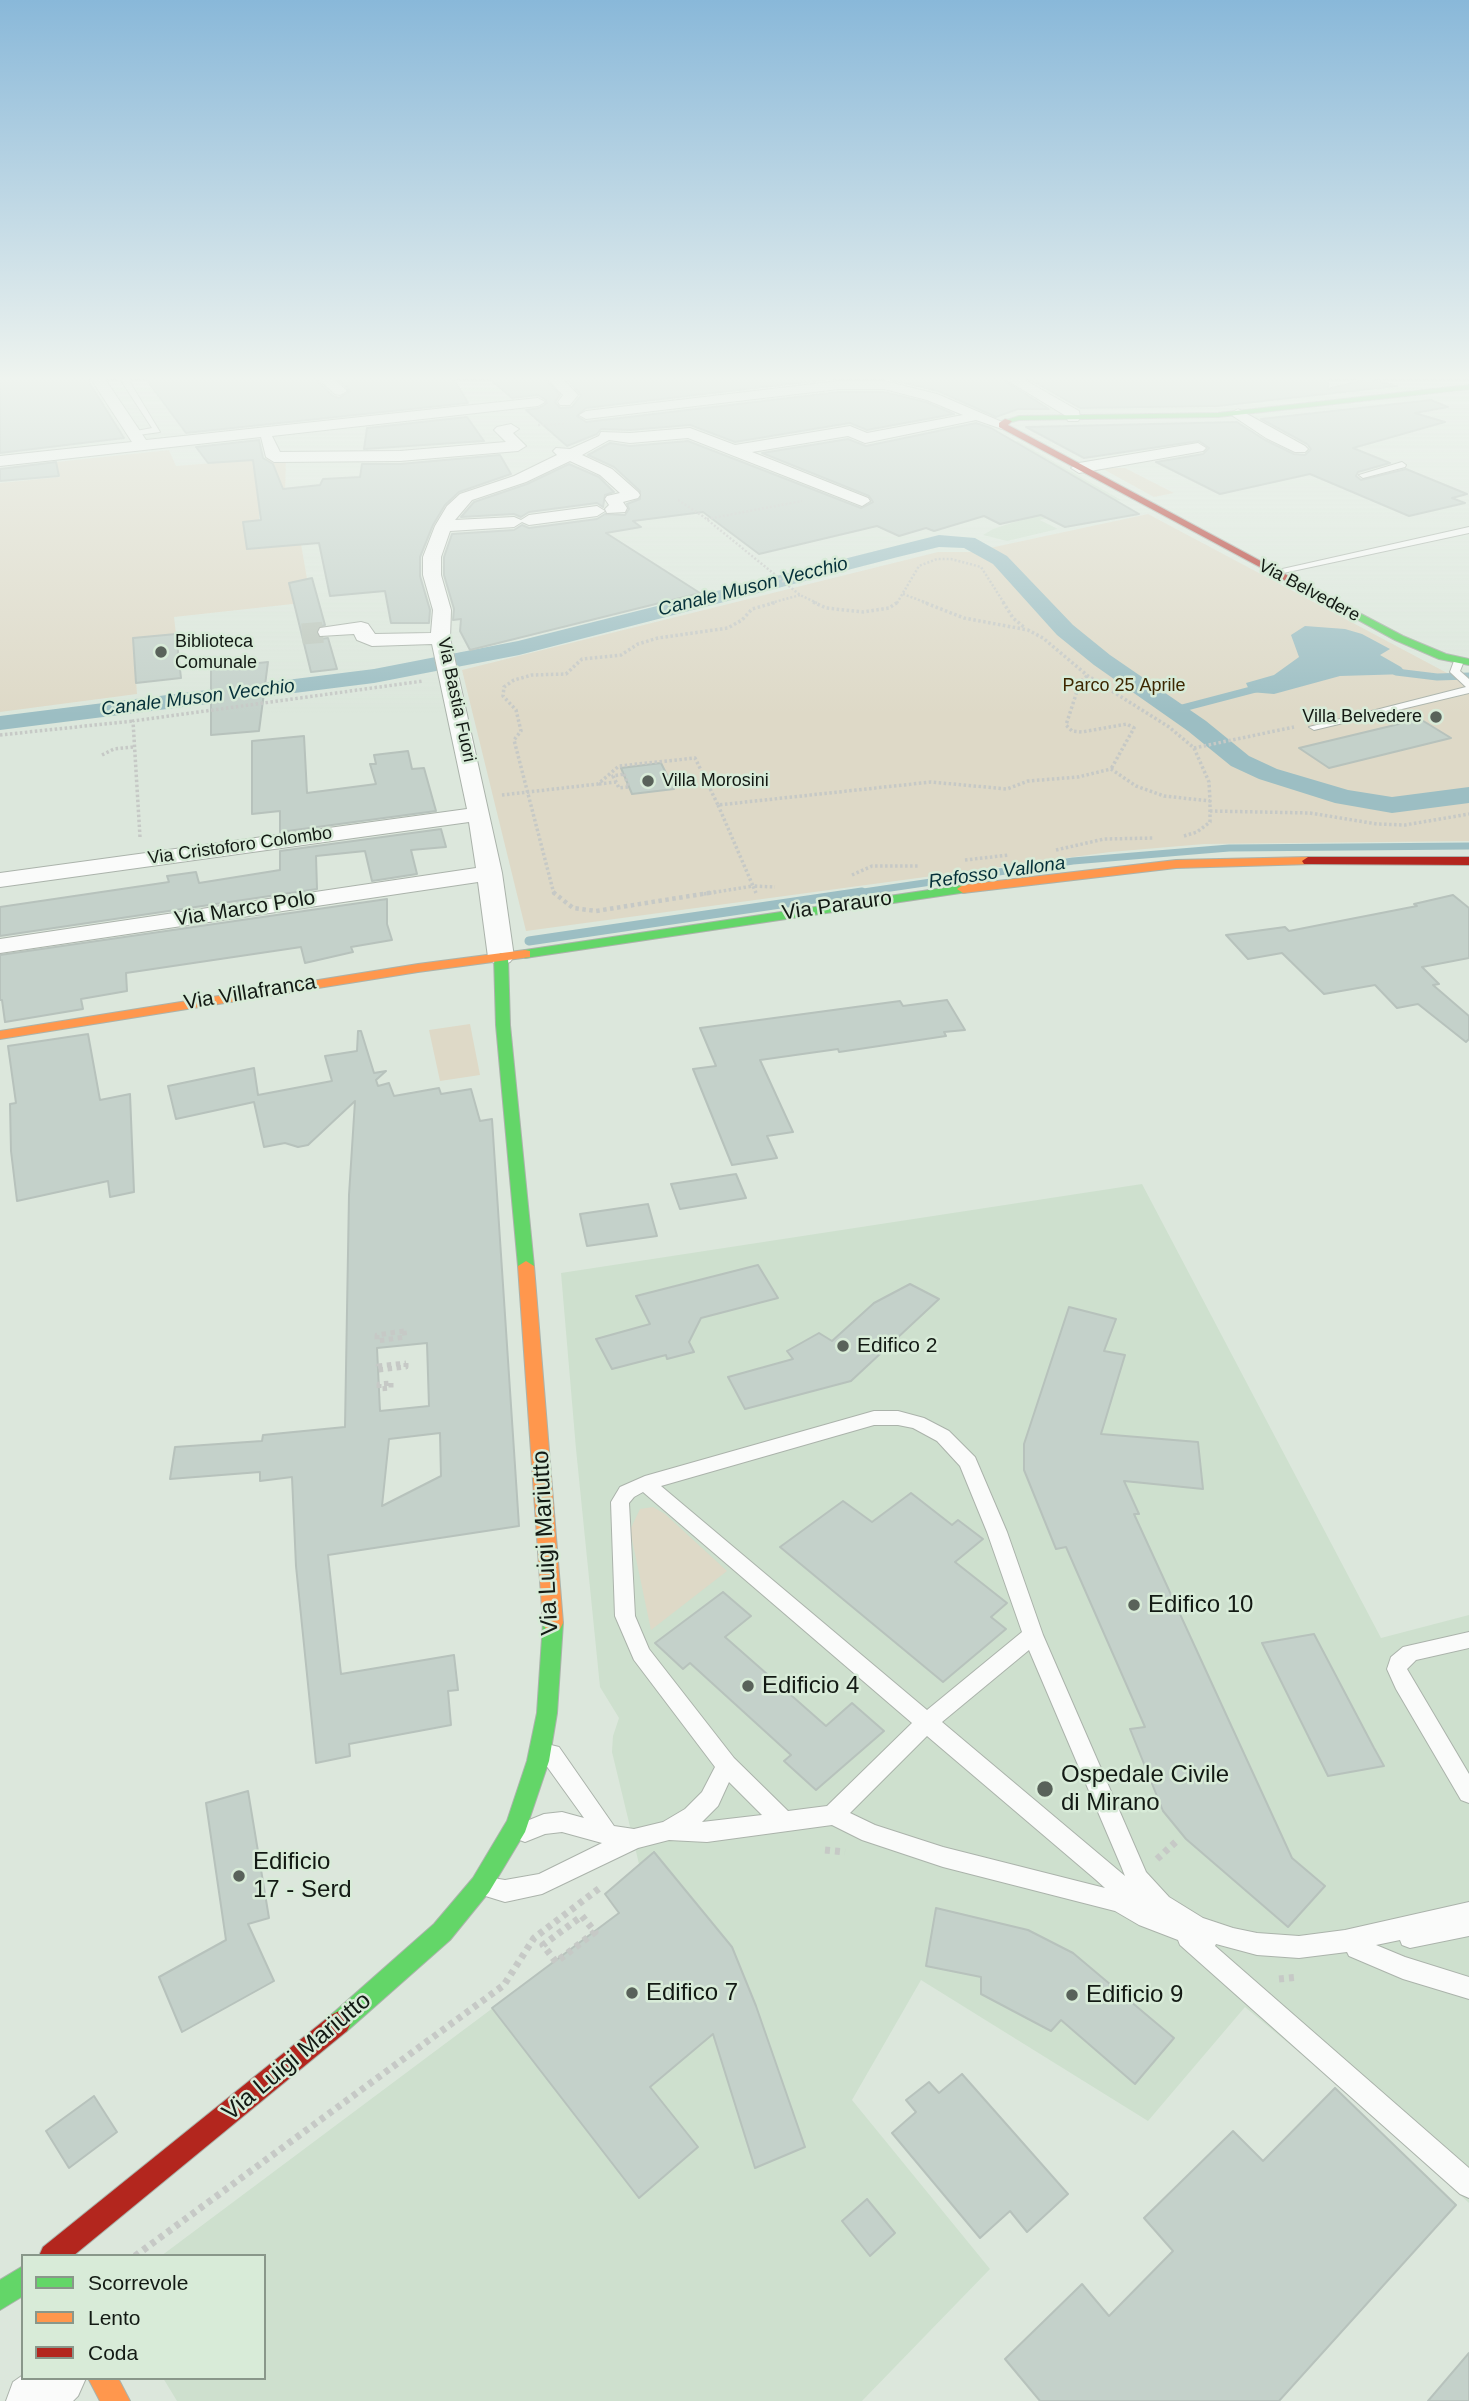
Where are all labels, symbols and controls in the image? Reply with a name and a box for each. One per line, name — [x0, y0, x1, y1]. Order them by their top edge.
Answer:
water label: Canale Muson Vecchio — [656, 552, 850, 622]
street label: Via Belvedere — [1255, 555, 1363, 627]
place label: Biblioteca Comunale — [175, 631, 257, 674]
street label: Via Bastia Fuori — [432, 636, 480, 764]
marker: Biblioteca Comunale — [153, 644, 169, 660]
water label: Canale Muson Vecchio — [100, 675, 296, 721]
park label: Parco 25 Aprile — [1062, 675, 1186, 697]
place label: Villa Belvedere — [1302, 706, 1422, 728]
marker: Villa Belvedere — [1428, 709, 1444, 725]
place label: Villa Morosini — [662, 770, 769, 792]
marker: Villa Morosini — [640, 773, 656, 789]
street label: Via Cristoforo Colombo — [147, 822, 333, 870]
water label: Refosso Vallona — [927, 852, 1067, 894]
street label: Via Marco Polo — [173, 885, 317, 933]
street label: Via Parauro — [781, 886, 893, 926]
street label: Via Villafranca — [182, 970, 318, 1016]
place label: Edifico 2 — [857, 1333, 938, 1359]
marker: Edifico 2 — [835, 1338, 851, 1354]
street label: Via Luigi Mariutto — [527, 1450, 565, 1636]
place label: Edifico 10 — [1148, 1591, 1253, 1619]
marker: Edifico 10 — [1126, 1597, 1142, 1613]
place label: Edificio 4 — [762, 1672, 859, 1700]
marker: Edificio 4 — [740, 1678, 756, 1694]
place label: Ospedale Civile di Mirano — [1061, 1761, 1229, 1817]
marker: Ospedale Civile di Mirano — [1035, 1779, 1055, 1799]
place label: Edificio 17 - Serd — [253, 1848, 352, 1904]
marker: Edificio 17 - Serd — [231, 1868, 247, 1884]
place label: Edifico 7 — [646, 1979, 738, 2007]
place label: Edificio 9 — [1086, 1981, 1183, 2009]
marker: Edifico 7 — [624, 1985, 640, 2001]
street label: Via Luigi Mariutto — [217, 1987, 377, 2127]
marker: Edificio 9 — [1064, 1987, 1080, 2003]
legend — [21, 2254, 266, 2380]
text: Scorrevole — [88, 2271, 188, 2294]
text: Lento — [88, 2306, 141, 2329]
text: Coda — [88, 2341, 138, 2364]

